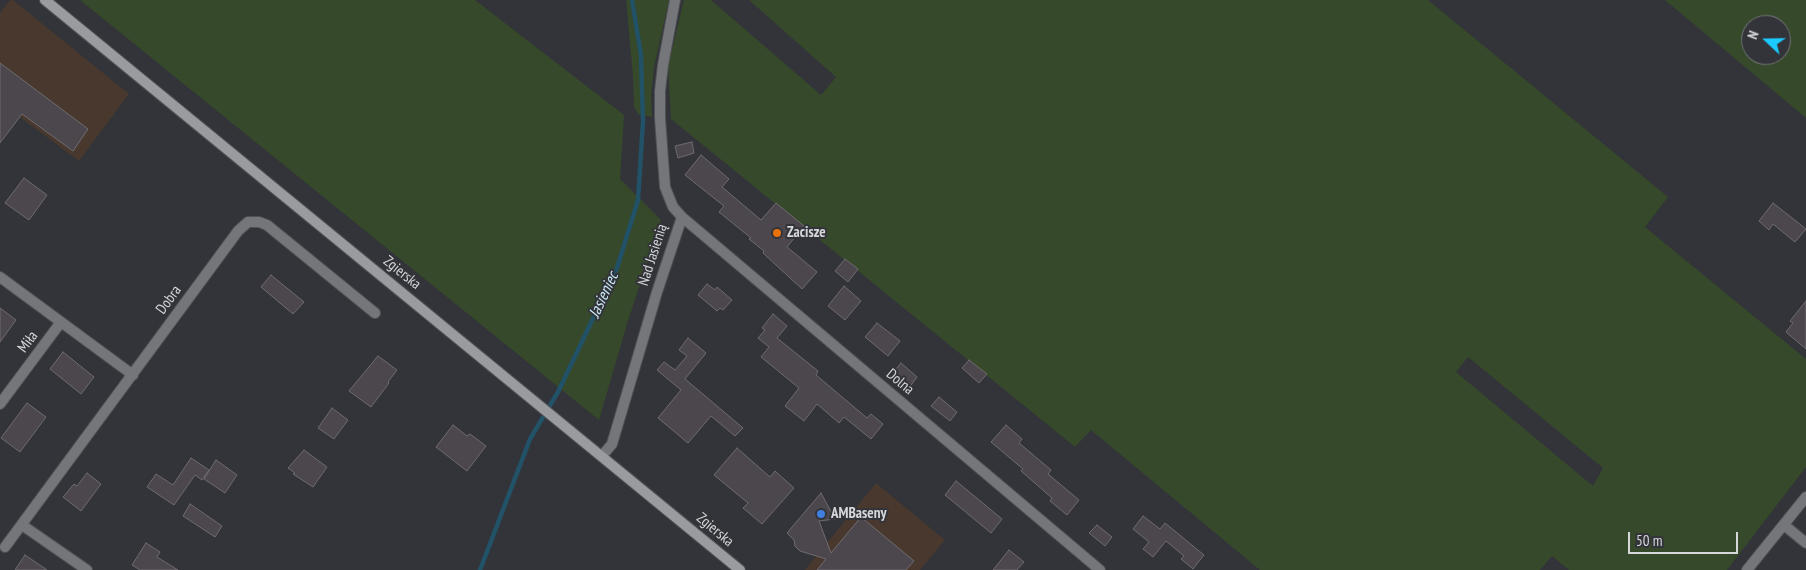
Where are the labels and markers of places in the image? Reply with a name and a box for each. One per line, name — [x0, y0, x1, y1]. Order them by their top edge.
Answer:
place label: Zacisze — [787, 224, 826, 242]
marker: Zacisze — [771, 227, 783, 239]
place label: AMBaseny — [831, 505, 886, 523]
marker: AMBaseny — [815, 508, 827, 520]

